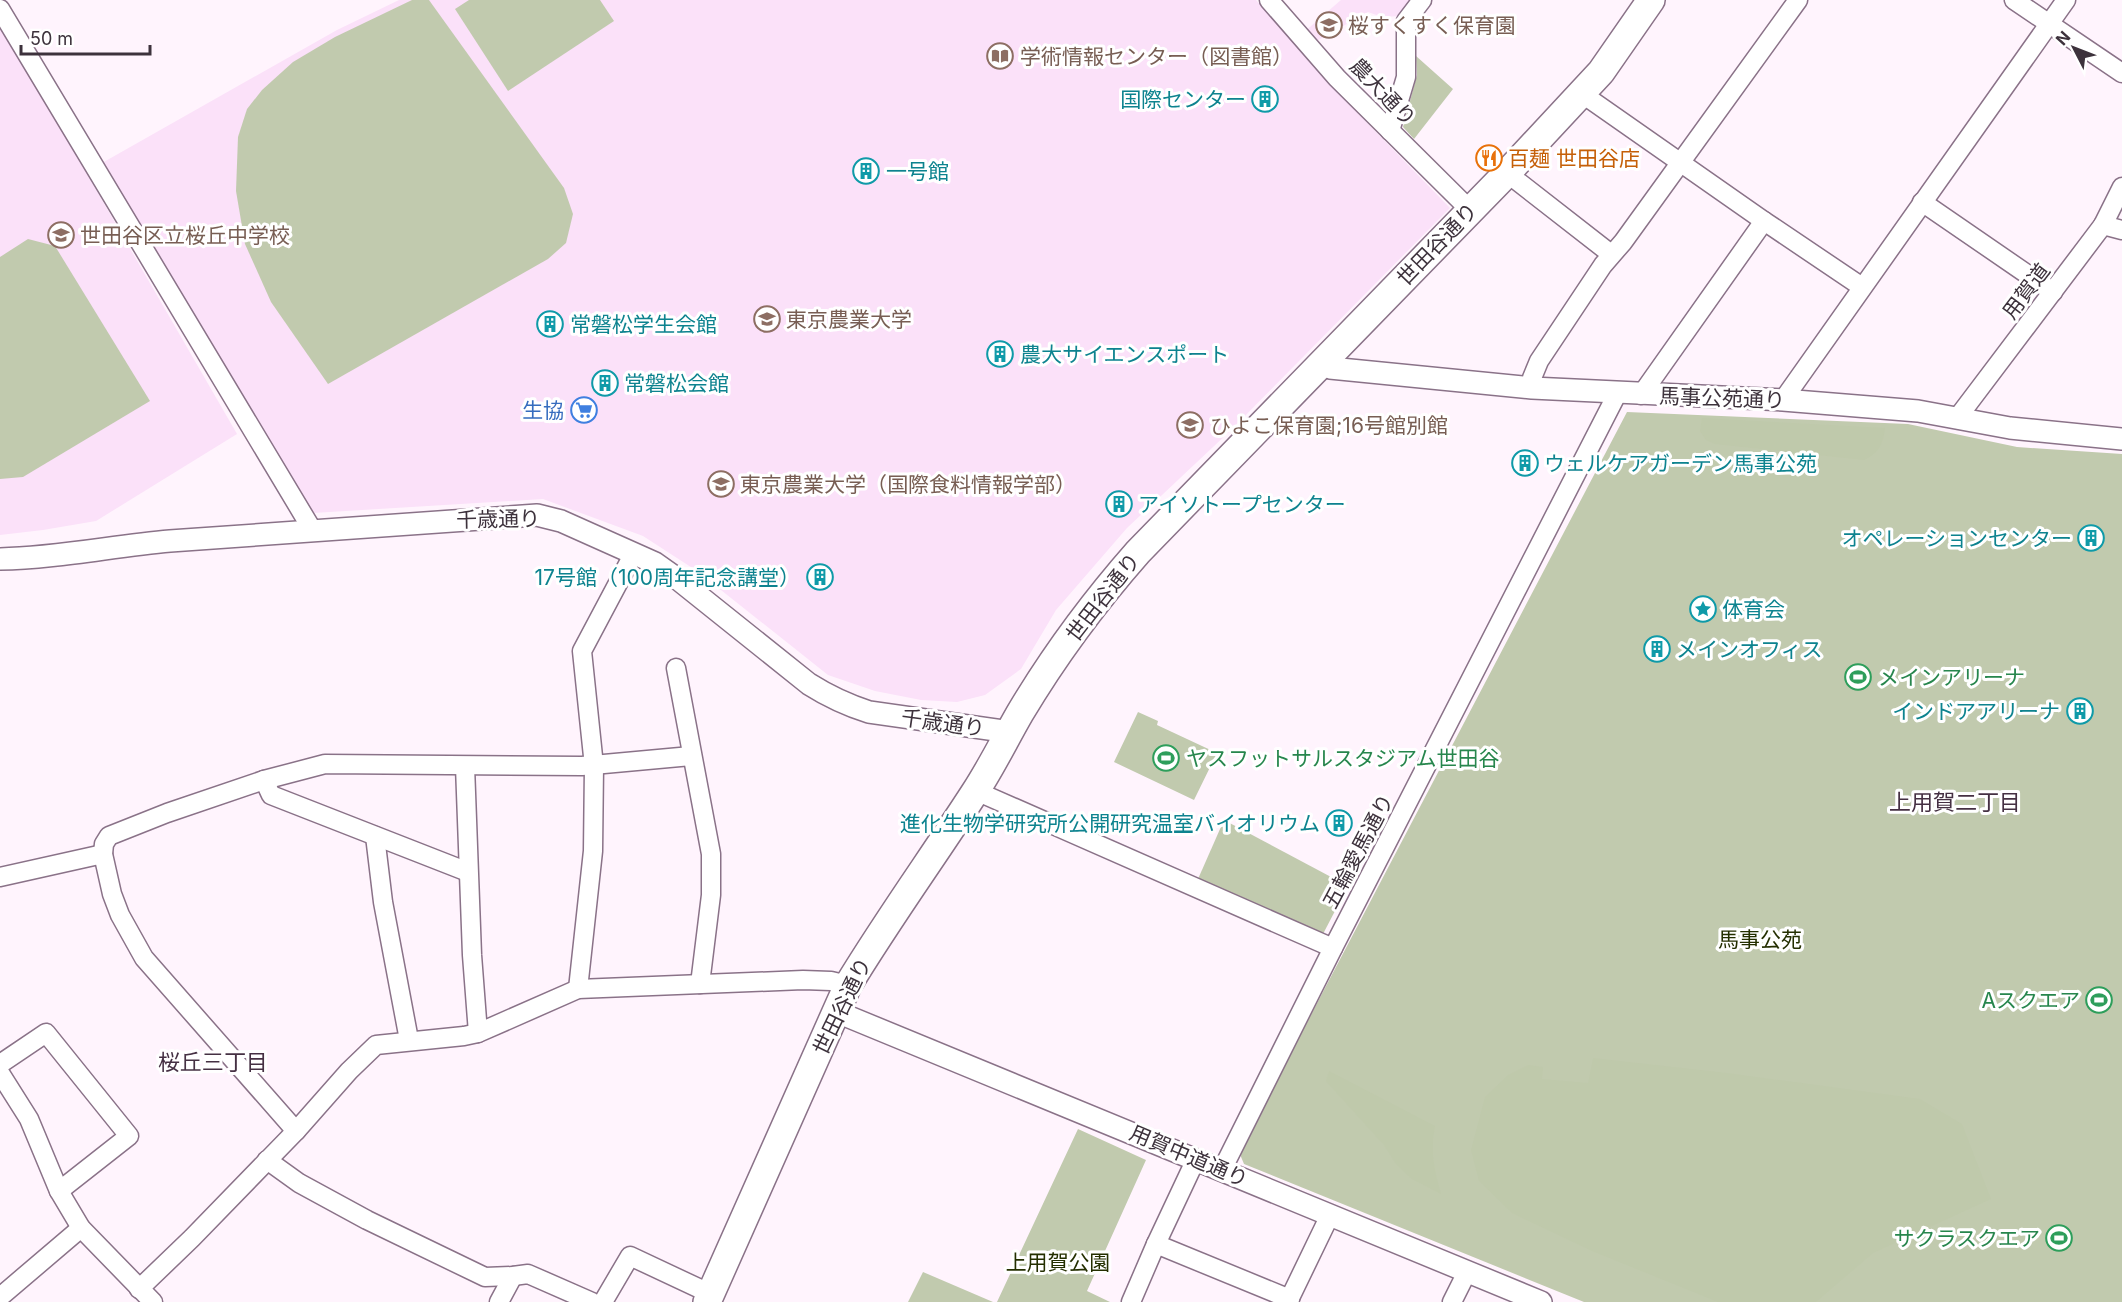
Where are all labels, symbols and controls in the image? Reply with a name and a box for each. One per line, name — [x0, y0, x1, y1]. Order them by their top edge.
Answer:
school or university icon: 桜すくすく保育園 — [1314, 10, 1344, 40]
place label: 桜すくすく保育園 — [1348, 13, 1516, 38]
scale bar — [21, 18, 150, 56]
north arrow — [2044, 18, 2104, 78]
text: N — [2051, 27, 2074, 49]
text: 50 m — [30, 28, 73, 49]
library icon: 学術情報センター（図書館） — [985, 41, 1015, 71]
place label: 学術情報センター（図書館） — [1020, 44, 1293, 69]
street label: 農大通り — [1345, 53, 1421, 131]
building icon: 国際センター — [1250, 84, 1280, 114]
place label: 国際センター — [1120, 87, 1246, 112]
restaurant icon: 百麺 世田谷店 — [1474, 143, 1504, 173]
place label: 百麺 世田谷店 — [1508, 146, 1640, 171]
building icon: 一号館 — [851, 156, 881, 186]
place label: 一号館 — [886, 159, 949, 184]
street label: 世田谷通り — [1392, 198, 1482, 290]
school or university icon: 世田谷区立桜丘中学校 — [46, 220, 76, 250]
place label: 世田谷区立桜丘中学校 — [80, 223, 290, 248]
street label: 用賀道 — [1997, 258, 2055, 324]
school or university icon: 東京農業大学 — [752, 304, 782, 334]
place label: 東京農業大学 — [786, 307, 912, 332]
building icon: 常磐松学生会館 — [535, 309, 565, 339]
place label: 常磐松学生会館 — [570, 312, 717, 337]
building icon: 農大サイエンスポート — [985, 339, 1015, 369]
place label: 農大サイエンスポート — [1020, 342, 1229, 367]
building icon: 常磐松会館 — [590, 368, 620, 398]
place label: 常磐松会館 — [624, 371, 729, 396]
street label: 馬事公苑通り — [1659, 383, 1785, 413]
supermarket icon: 生協 — [569, 395, 599, 425]
place label: 生協 — [522, 398, 564, 423]
school or university icon: ひよこ保育園;16号館別館 — [1175, 410, 1205, 440]
place label: ひよこ保育園;16号館別館 — [1210, 413, 1448, 438]
building icon: ウェルケアガーデン馬事公苑 — [1510, 448, 1540, 478]
place label: ウェルケアガーデン馬事公苑 — [1544, 451, 1817, 476]
school or university icon: 東京農業大学（国際食料情報学部） — [706, 469, 736, 499]
place label: 東京農業大学（国際食料情報学部） — [740, 472, 1076, 497]
building icon: アイソトープセンター — [1104, 489, 1134, 519]
place label: アイソトープセンター — [1138, 492, 1346, 517]
street label: 千歳通り — [456, 506, 540, 532]
building icon: オペレーションセンター — [2076, 523, 2106, 553]
place label: オペレーションセンター — [1841, 526, 2072, 551]
street label: 世田谷通り — [1061, 548, 1145, 646]
building icon: 17号館（100周年記念講堂） — [805, 562, 835, 592]
place label: 17号館（100周年記念講堂） — [535, 565, 800, 590]
place icon: 体育会 — [1688, 594, 1718, 624]
place label: 体育会 — [1722, 597, 1785, 622]
building icon: メインオフィス — [1642, 634, 1672, 664]
place label: メインオフィス — [1676, 637, 1823, 662]
sports icon: メインアリーナ — [1843, 662, 1873, 692]
place label: メインアリーナ — [1878, 665, 2025, 690]
building icon: インドアアリーナ — [2065, 696, 2095, 726]
place label: インドアアリーナ — [1892, 699, 2060, 724]
street label: 千歳通り — [900, 705, 986, 741]
sports icon: ヤスフットサルスタジアム世田谷 — [1151, 743, 1181, 773]
place label: ヤスフットサルスタジアム世田谷 — [1186, 746, 1500, 771]
district label: 上用賀二丁目 — [1889, 789, 2021, 815]
street label: 五輪愛馬通り — [1317, 790, 1399, 912]
building icon: 進化生物学研究所公開研究温室バイオリウム — [1324, 808, 1354, 838]
place label: 進化生物学研究所公開研究温室バイオリウム — [900, 811, 1320, 836]
park label: 馬事公苑 — [1718, 927, 1802, 952]
street label: 世田谷通り — [808, 953, 876, 1059]
sports icon: Aスクエア — [2084, 985, 2114, 1015]
place label: Aスクエア — [1982, 988, 2080, 1013]
district label: 桜丘三丁目 — [158, 1049, 268, 1075]
street label: 用賀中道通り — [1126, 1120, 1252, 1192]
sports icon: サクラスクエア — [2044, 1223, 2074, 1253]
place label: サクラスクエア — [1893, 1226, 2040, 1251]
park label: 上用賀公園 — [1006, 1250, 1111, 1275]

